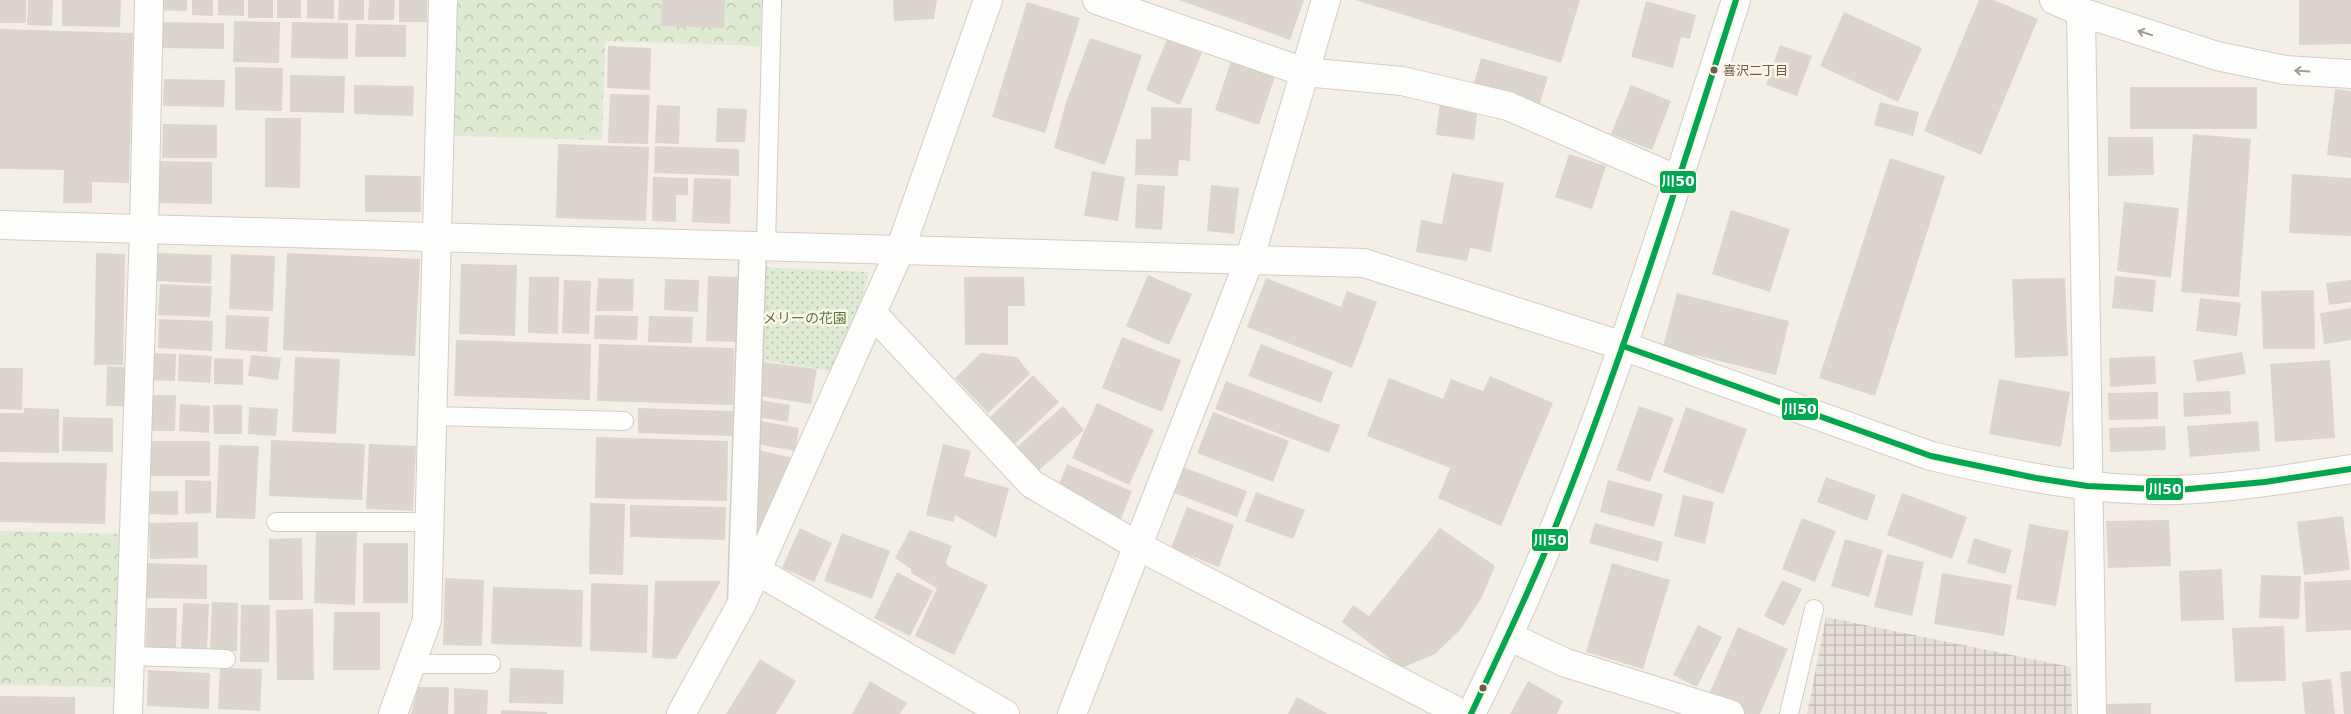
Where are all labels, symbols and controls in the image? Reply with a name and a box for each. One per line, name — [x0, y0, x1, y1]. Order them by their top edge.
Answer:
one-way arrow — [2138, 28, 2153, 37]
place label: 喜沢二丁目 — [1723, 63, 1788, 78]
marker: 喜沢二丁目 — [1709, 65, 1719, 75]
one-way arrow — [2295, 66, 2311, 75]
line badge: 川50 — [1659, 170, 1697, 194]
text: 川50 — [1661, 173, 1695, 189]
park label: メリーの花園 — [763, 310, 847, 326]
line badge: 川50 — [1781, 397, 1819, 421]
text: 川50 — [1783, 401, 1817, 417]
line badge: 川50 — [2145, 477, 2184, 501]
text: 川50 — [2148, 481, 2182, 497]
line badge: 川50 — [1531, 528, 1569, 552]
text: 川50 — [1533, 532, 1567, 548]
unlabelled marker — [1478, 683, 1488, 693]

